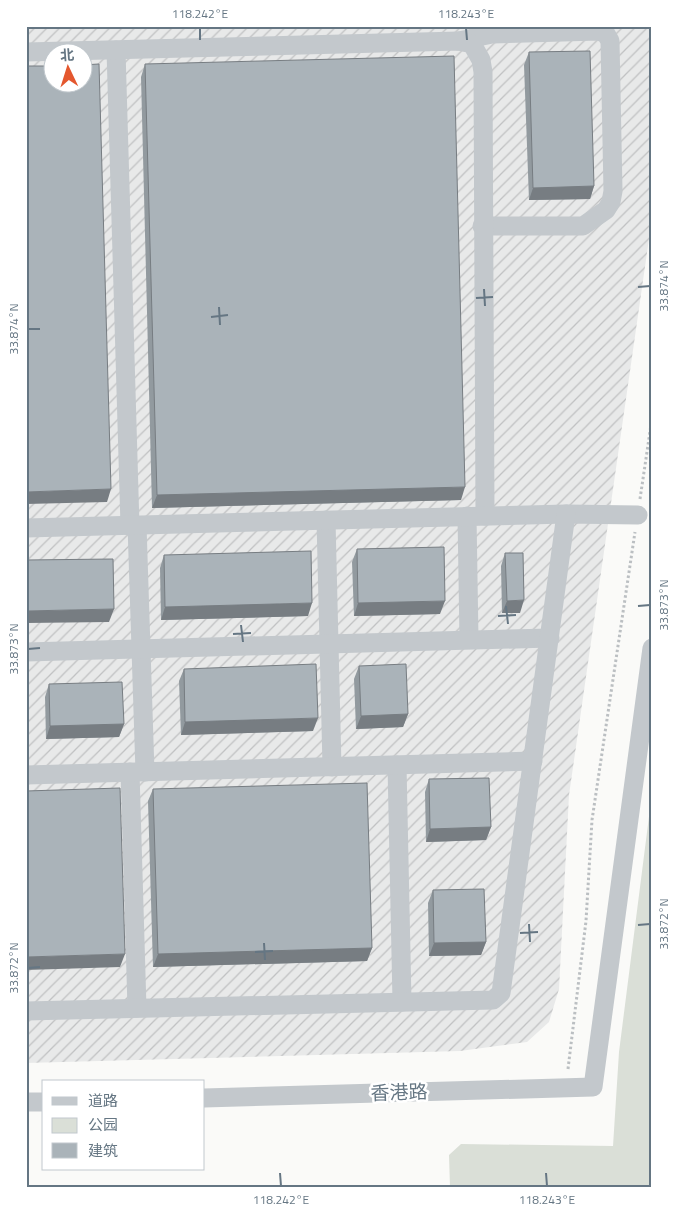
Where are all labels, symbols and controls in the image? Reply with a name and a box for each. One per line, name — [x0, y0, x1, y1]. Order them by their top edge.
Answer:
text: 118.242°E — [172, 4, 228, 23]
text: 118.243°E — [438, 4, 494, 23]
north arrow — [42, 42, 92, 92]
text: 北 — [59, 44, 75, 65]
text: 33.874°N — [654, 260, 673, 312]
text: 33.874°N — [4, 303, 23, 355]
text: 33.873°N — [654, 579, 673, 631]
text: 33.873°N — [4, 623, 23, 675]
text: 33.872°N — [654, 898, 673, 950]
text: 33.872°N — [4, 942, 23, 994]
street label: 香港路 — [370, 1076, 428, 1107]
legend — [42, 1080, 205, 1170]
text: 道路 — [88, 1089, 118, 1112]
text: 公园 — [88, 1113, 118, 1136]
text: 建筑 — [88, 1139, 118, 1162]
text: 118.242°E — [253, 1190, 309, 1209]
text: 118.243°E — [519, 1190, 575, 1209]

